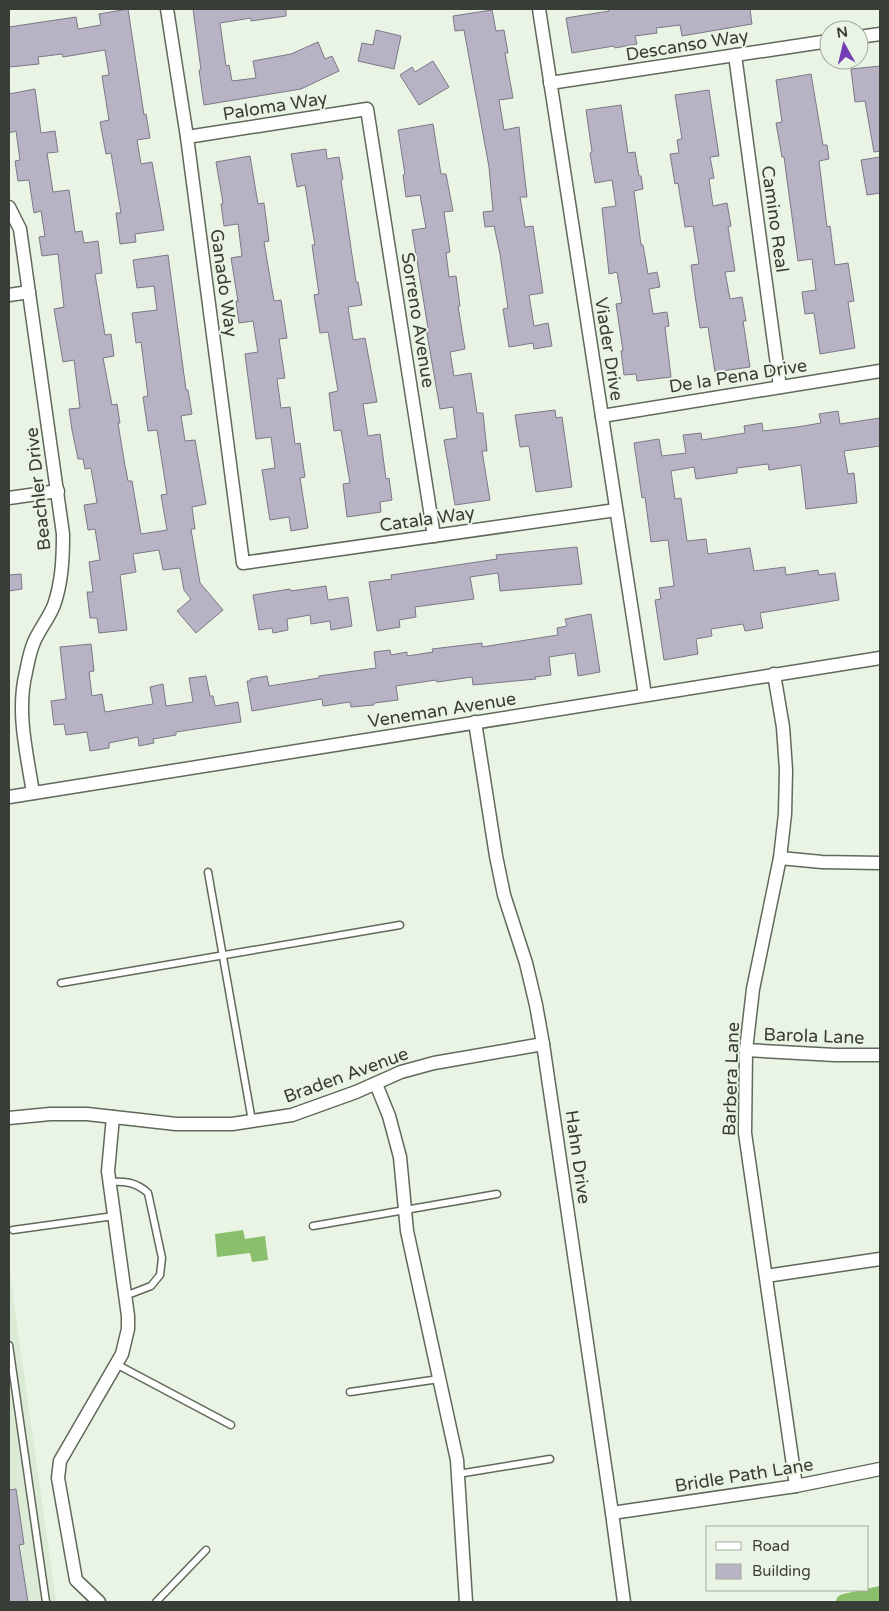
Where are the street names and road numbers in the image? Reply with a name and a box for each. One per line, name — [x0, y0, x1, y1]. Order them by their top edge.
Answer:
street label: Descanso Way — [624, 24, 750, 66]
street label: Paloma Way — [221, 87, 329, 125]
street label: Camino Real — [757, 164, 793, 274]
street label: Ganado Way — [206, 228, 243, 339]
street label: Sorreno Avenue — [396, 251, 440, 389]
street label: Viader Drive — [590, 296, 628, 402]
street label: De la Pena Drive — [667, 354, 809, 398]
street label: Beachler Drive — [21, 426, 55, 552]
street label: Catala Way — [378, 501, 476, 537]
street label: Veneman Avenue — [366, 687, 518, 733]
street label: Barbera Lane — [718, 1021, 744, 1137]
street label: Barola Lane — [763, 1023, 865, 1049]
street label: Braden Avenue — [281, 1042, 411, 1108]
street label: Hahn Drive — [561, 1109, 595, 1205]
street label: Bridle Path Lane — [673, 1453, 815, 1497]

